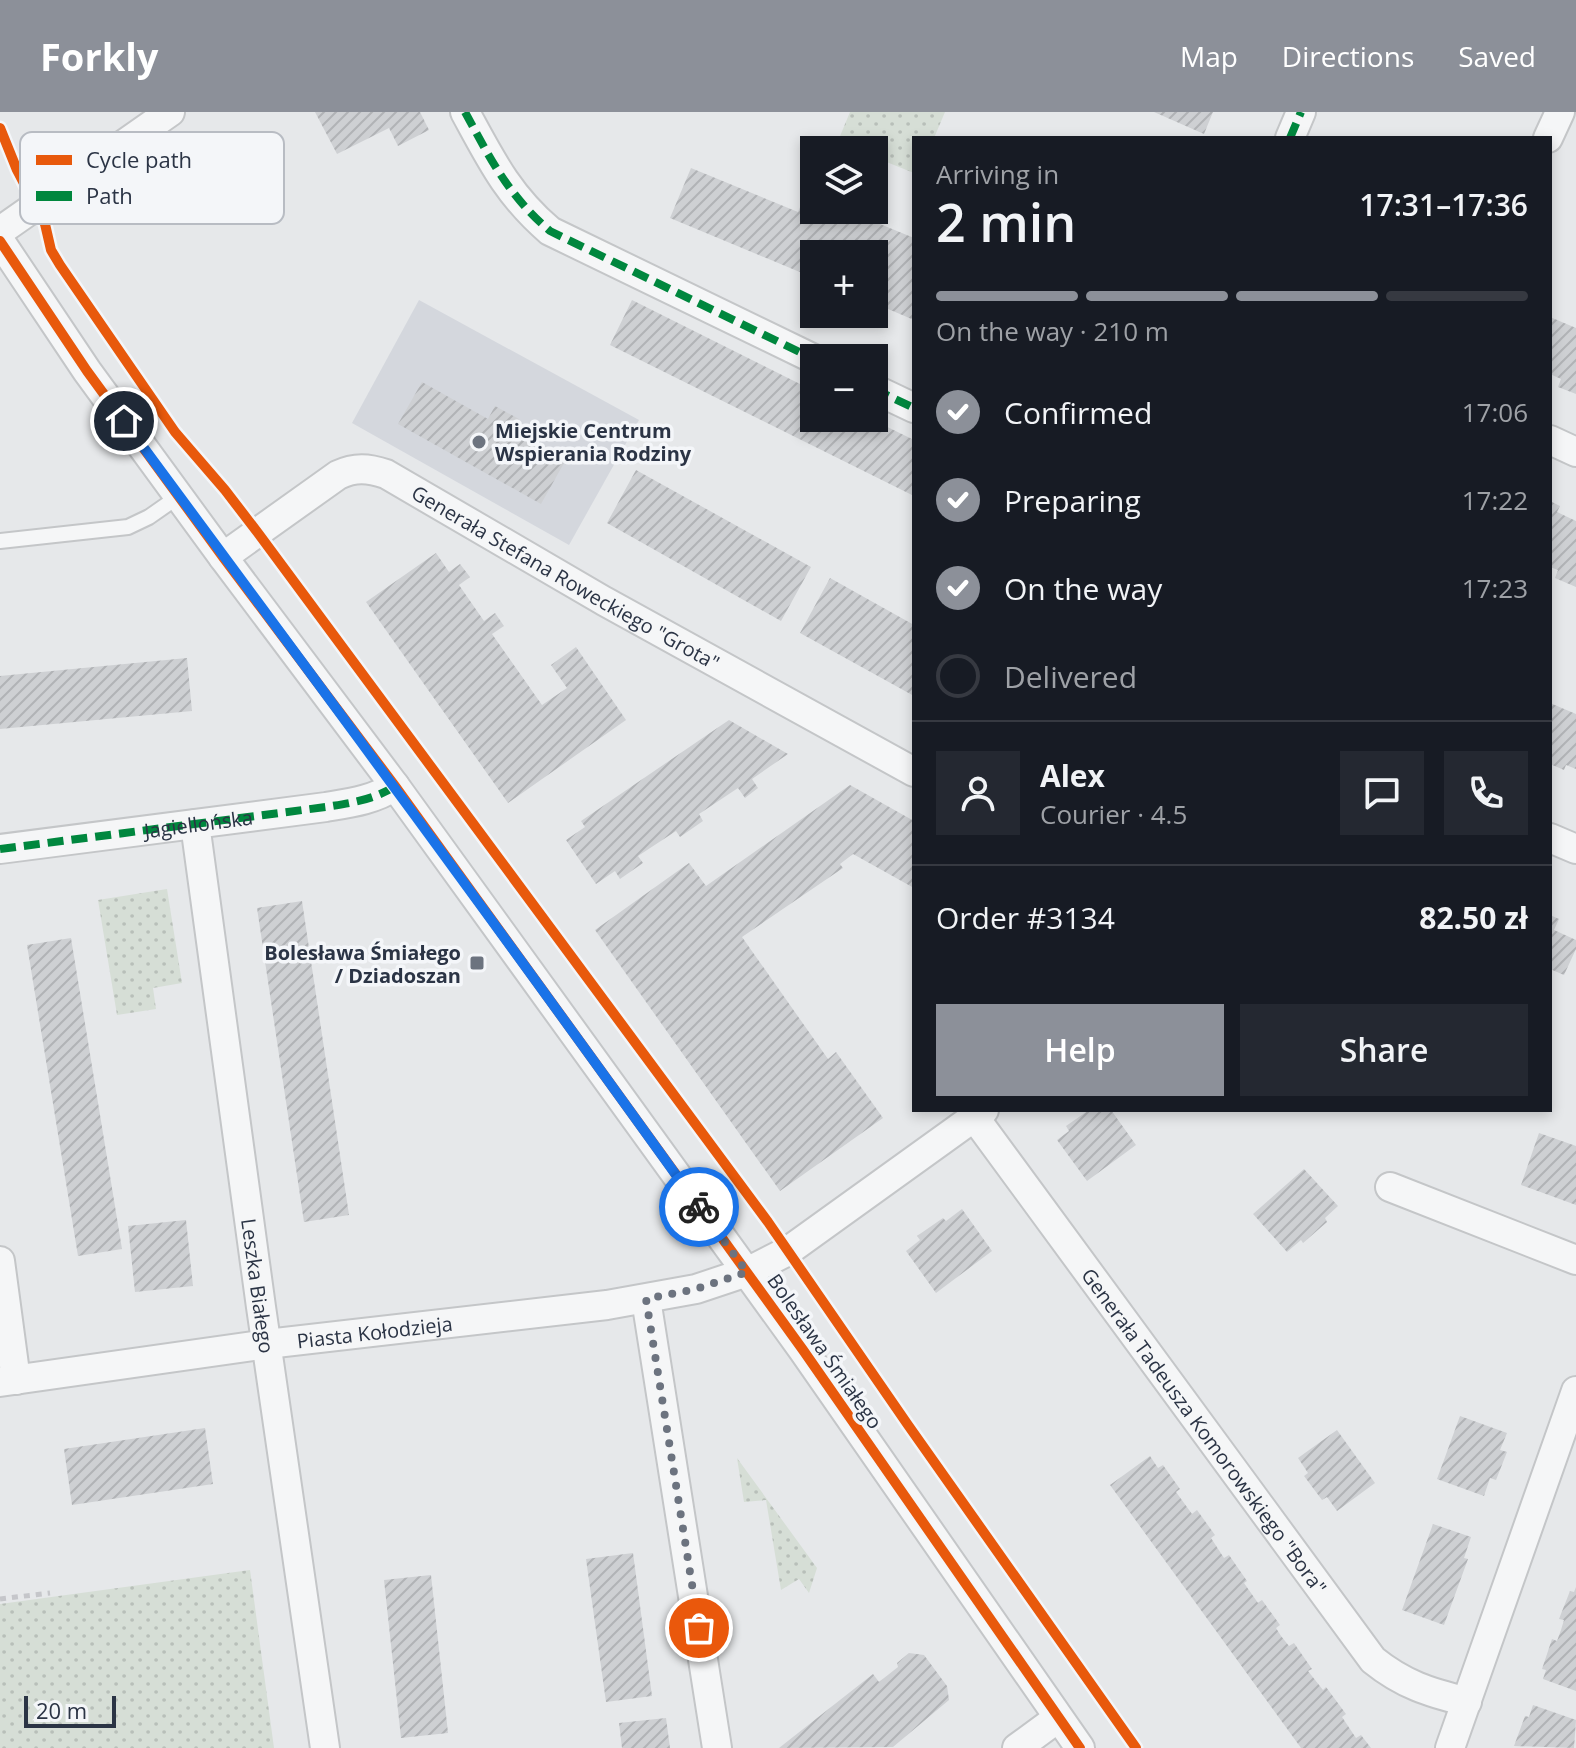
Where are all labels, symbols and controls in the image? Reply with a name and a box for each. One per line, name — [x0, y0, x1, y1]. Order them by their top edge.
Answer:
text: Forkly — [40, 30, 158, 82]
text: Map — [1180, 37, 1238, 75]
text: Directions — [1282, 37, 1414, 75]
text: Saved — [1458, 37, 1536, 75]
legend — [20, 132, 284, 224]
map controls — [800, 136, 888, 432]
button: layers — [800, 136, 888, 224]
text: Cycle path — [86, 144, 192, 174]
text: Arriving in — [936, 156, 1059, 192]
text: Path — [86, 180, 133, 210]
text: 17:31–17:36 — [1359, 184, 1528, 225]
text: 2 min — [936, 186, 1076, 257]
button: + — [800, 240, 888, 328]
text: On the way · 210 m — [936, 313, 1169, 349]
button: − — [800, 344, 888, 432]
pin — [90, 387, 158, 455]
icon: check — [936, 390, 980, 434]
text: Confirmed — [1004, 392, 1152, 433]
text: 17:06 — [1462, 394, 1528, 430]
icon: home — [102, 399, 146, 443]
place label: Miejskie Centrum Wspierania Rodziny — [495, 417, 692, 467]
marker: Miejskie Centrum Wspierania Rodziny — [470, 433, 488, 451]
icon: check — [936, 478, 980, 522]
street label: Generała Stefana Roweckiego "Grota" — [407, 479, 725, 676]
text: Preparing — [1004, 480, 1141, 521]
text: 17:22 — [1462, 482, 1528, 518]
icon: check — [936, 566, 980, 610]
text: On the way — [1004, 568, 1162, 609]
text: 17:23 — [1462, 570, 1528, 606]
text: Delivered — [1004, 656, 1137, 697]
button: person — [936, 751, 1020, 835]
button: chat — [1340, 751, 1424, 835]
button: phone — [1444, 751, 1528, 835]
text: Alex — [1040, 755, 1105, 796]
text: Courier · 4.5 — [1040, 796, 1187, 832]
street label: Jagiellońska — [140, 803, 254, 844]
text: Order #3134 — [936, 897, 1115, 938]
text: 82.50 zł — [1419, 897, 1528, 938]
place label: Bolesława Śmiałego / Dziadoszan — [264, 939, 461, 989]
marker: Bolesława Śmiałego / Dziadoszan — [468, 954, 486, 972]
button: Help — [936, 1004, 1224, 1096]
button: Share — [1240, 1004, 1528, 1096]
courier — [659, 1167, 739, 1247]
icon: bike — [677, 1185, 721, 1229]
street label: Leszka Białego — [236, 1217, 281, 1355]
street label: Generała Tadeusza Komorowskiego "Bora" — [1076, 1262, 1333, 1599]
street label: Bolesława Śmiałego — [761, 1268, 889, 1434]
street label: Piasta Kołodzieja — [295, 1309, 454, 1354]
pin — [665, 1594, 733, 1662]
icon: bag — [677, 1606, 721, 1650]
scale bar — [24, 1692, 116, 1728]
text: 20 m — [36, 1695, 87, 1725]

